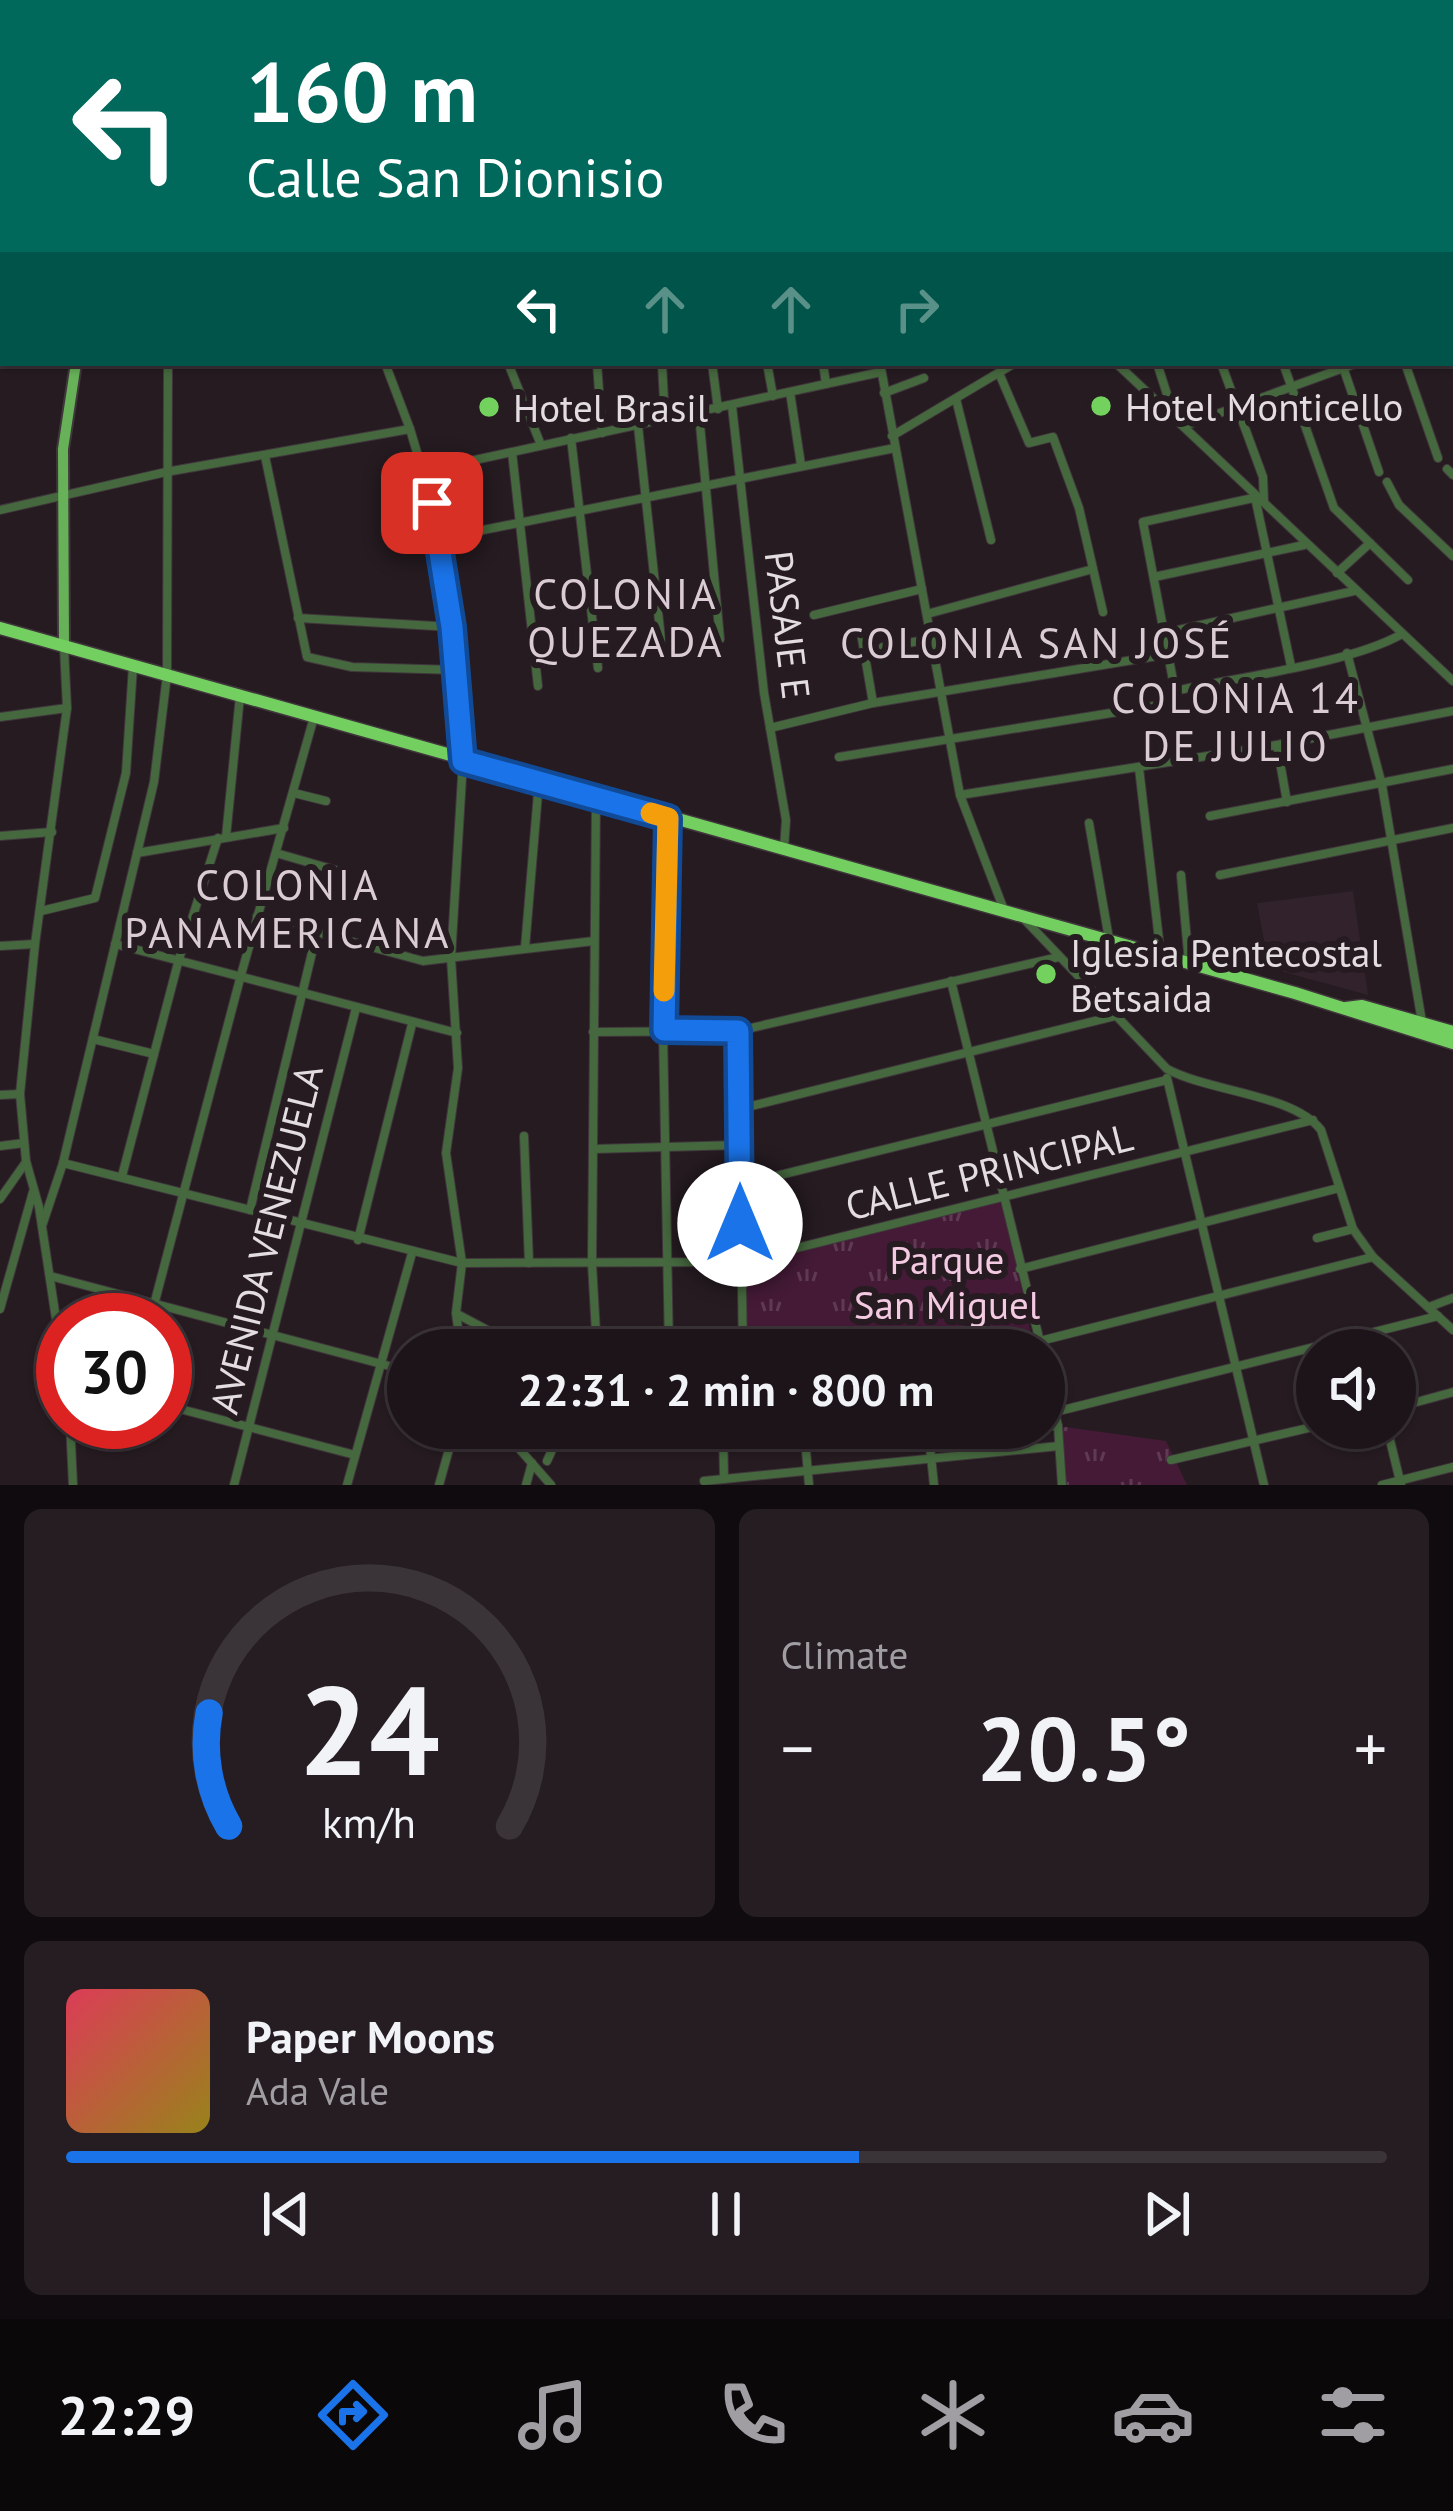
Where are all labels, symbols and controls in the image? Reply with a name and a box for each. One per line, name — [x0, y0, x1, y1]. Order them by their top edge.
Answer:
text: 160 m — [246, 36, 478, 145]
icon: left — [48, 48, 204, 204]
text: Calle San Dionisio — [246, 142, 664, 212]
icon: left — [506, 276, 572, 342]
icon: ahead — [632, 276, 698, 342]
icon: ahead — [758, 276, 824, 342]
icon: right — [884, 276, 950, 342]
place label: Hotel Monticello — [1125, 381, 1403, 432]
place label: Hotel Brasil — [513, 382, 709, 433]
marker: Hotel Monticello — [1088, 393, 1114, 419]
marker: Hotel Brasil — [476, 394, 502, 420]
pin — [381, 452, 483, 554]
icon: arrive — [399, 470, 465, 536]
street label: PASAJE E — [754, 548, 822, 702]
district label: COLONIA QUEZADA — [527, 566, 725, 669]
district label: COLONIA SAN JOSÉ — [840, 615, 1234, 670]
district label: COLONIA 14 DE JULIO — [1111, 670, 1361, 773]
district label: COLONIA PANAMERICANA — [124, 857, 452, 960]
place label: Iglesia Pentecostal Betsaida — [1070, 927, 1382, 1023]
marker: Iglesia Pentecostal Betsaida — [1033, 961, 1059, 987]
street label: AVENIDA VENEZUELA — [198, 1059, 334, 1419]
street label: CALLE PRINCIPAL — [840, 1111, 1138, 1231]
position arrow — [677, 1161, 803, 1287]
park label: Parque San Miguel — [854, 1234, 1041, 1330]
speed limit sign: 30 — [36, 1293, 192, 1449]
map controls — [1296, 1329, 1416, 1449]
button: sound — [1296, 1329, 1416, 1449]
text: 22:31 · 2 min · 800 m — [518, 1360, 934, 1418]
text: Climate — [781, 1629, 908, 1680]
text: 24 — [298, 1648, 440, 1809]
text: 20.5° — [976, 1689, 1191, 1806]
text: − — [781, 1705, 814, 1790]
text: + — [1354, 1705, 1387, 1790]
text: km/h — [322, 1794, 416, 1850]
text: Paper Moons — [246, 2007, 495, 2065]
text: Ada Vale — [246, 2065, 389, 2116]
icon: previous — [253, 2181, 319, 2247]
icon: pause — [693, 2181, 759, 2247]
icon: next — [1134, 2181, 1200, 2247]
icon: directions — [311, 2373, 395, 2457]
icon: music — [511, 2373, 595, 2457]
icon: phone — [711, 2373, 795, 2457]
icon: climate — [911, 2373, 995, 2457]
icon: car — [1111, 2373, 1195, 2457]
icon: filters — [1311, 2373, 1395, 2457]
text: 22:29 — [58, 2380, 195, 2450]

